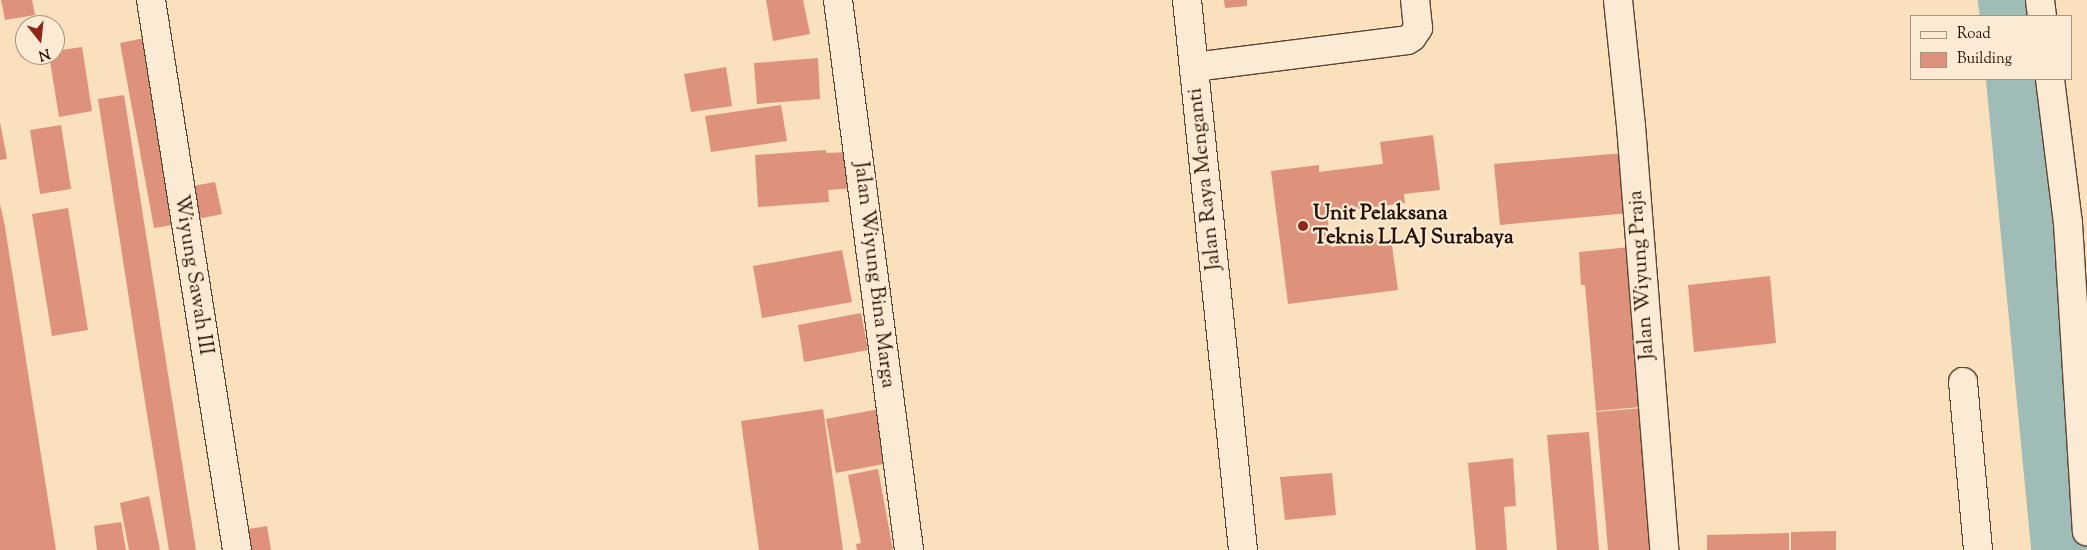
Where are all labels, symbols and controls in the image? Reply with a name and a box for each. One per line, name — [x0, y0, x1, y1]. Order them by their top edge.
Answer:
north arrow — [15, 15, 65, 65]
legend — [1910, 15, 2072, 80]
text: Road — [1957, 24, 1991, 45]
text: N — [36, 42, 52, 65]
text: Building — [1957, 49, 2012, 70]
street label: Jalan Raya Menganti — [1183, 86, 1227, 272]
street label: Jalan Wiyung Bina Marga — [848, 160, 900, 390]
street label: Jalan Wiyung Praja — [1624, 189, 1660, 361]
street label: Wiyung Sawah III — [168, 193, 218, 357]
place label: Unit Pelaksana Teknis LLAJ Surabaya — [1313, 201, 1514, 251]
marker: Unit Pelaksana Teknis LLAJ Surabaya — [1297, 220, 1309, 232]

